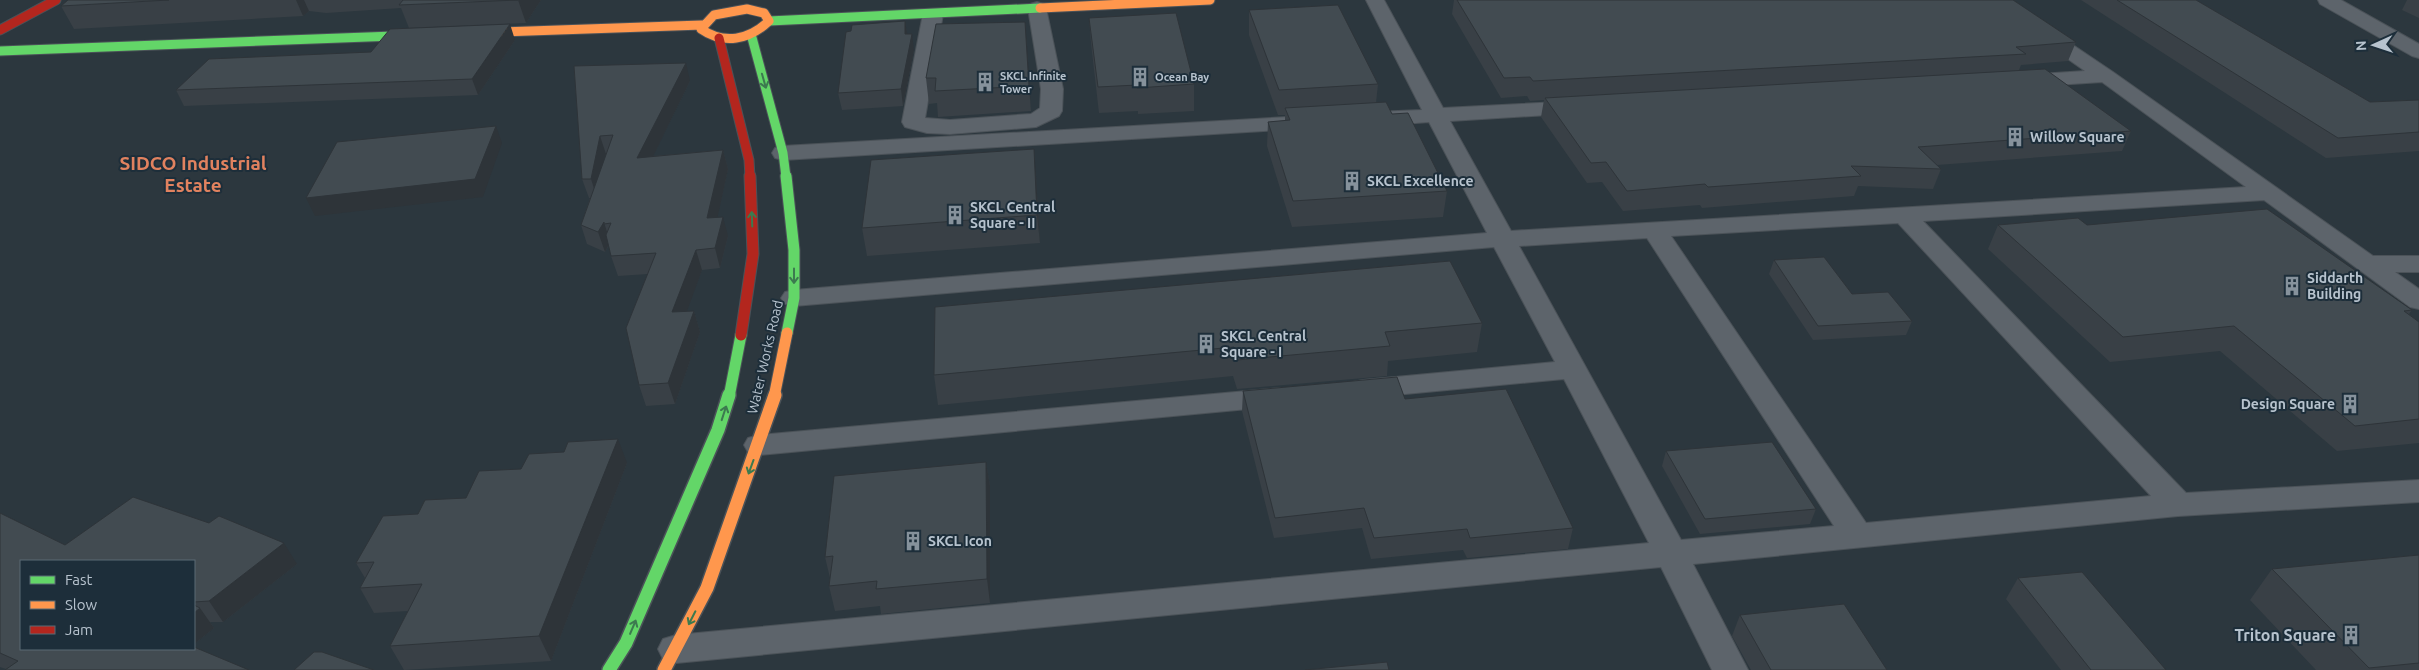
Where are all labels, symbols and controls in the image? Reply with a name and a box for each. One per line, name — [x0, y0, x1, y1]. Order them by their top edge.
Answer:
north arrow — [2349, 20, 2399, 70]
text: N — [2353, 40, 2369, 51]
building icon: Ocean Bay — [1129, 66, 1151, 88]
place label: SKCL Infinite Tower — [1000, 70, 1066, 95]
building icon: SKCL Infinite Tower — [974, 71, 996, 93]
place label: Ocean Bay — [1155, 71, 1209, 83]
one-way arrow — [760, 73, 770, 89]
building icon: Willow Square — [2004, 126, 2026, 148]
place label: Willow Square — [2030, 129, 2125, 145]
district label: SIDCO Industrial Estate — [119, 152, 267, 196]
building icon: SKCL Excellence — [1341, 170, 1363, 192]
place label: SKCL Excellence — [1367, 173, 1474, 189]
place label: SKCL Central Square - II — [970, 199, 1055, 231]
building icon: SKCL Central Square - II — [944, 204, 966, 226]
one-way arrow — [747, 211, 756, 227]
one-way arrow — [789, 267, 799, 283]
place label: Siddarth Building — [2307, 270, 2363, 302]
building icon: Siddarth Building — [2281, 275, 2303, 297]
street label: Water Works Road — [744, 298, 786, 416]
place label: SKCL Central Square - I — [1221, 328, 1306, 360]
building icon: SKCL Central Square - I — [1195, 333, 1217, 355]
building icon: Design Square — [2339, 393, 2361, 415]
place label: Design Square — [2241, 396, 2335, 412]
one-way arrow — [719, 406, 729, 422]
one-way arrow — [746, 459, 755, 475]
building icon: SKCL Icon — [902, 530, 924, 552]
place label: SKCL Icon — [928, 533, 992, 549]
legend — [20, 560, 195, 650]
text: Fast — [65, 571, 93, 588]
text: Slow — [65, 596, 98, 613]
one-way arrow — [687, 611, 697, 626]
one-way arrow — [628, 620, 638, 635]
text: Jam — [65, 621, 93, 638]
building icon: Triton Square — [2340, 624, 2362, 646]
place label: Triton Square — [2235, 626, 2336, 644]

